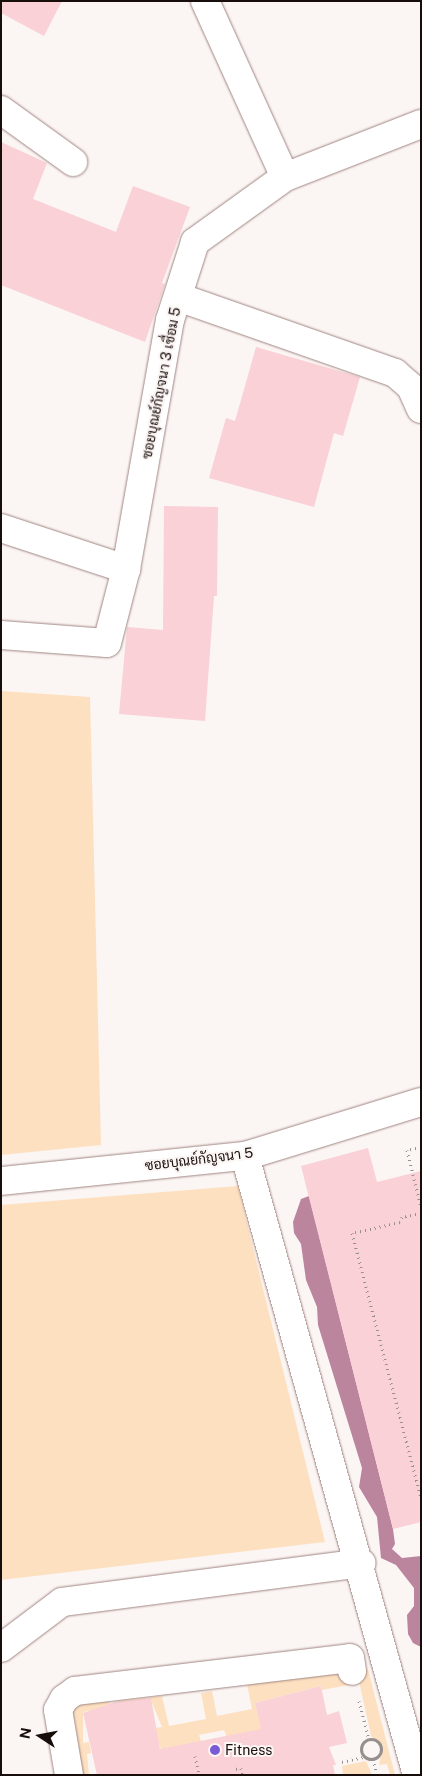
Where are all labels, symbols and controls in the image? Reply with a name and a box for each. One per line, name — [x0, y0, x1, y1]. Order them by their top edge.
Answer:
street label: ซอยบุณย์กัญจนา 3 เชื่อม 5 — [138, 306, 184, 460]
street label: ซอยบุณย์กัญจนา 5 — [144, 1144, 254, 1174]
north arrow — [15, 1711, 65, 1761]
text: N — [16, 1726, 34, 1740]
place label: Fitness — [225, 1742, 272, 1758]
marker: Fitness — [209, 1744, 221, 1756]

